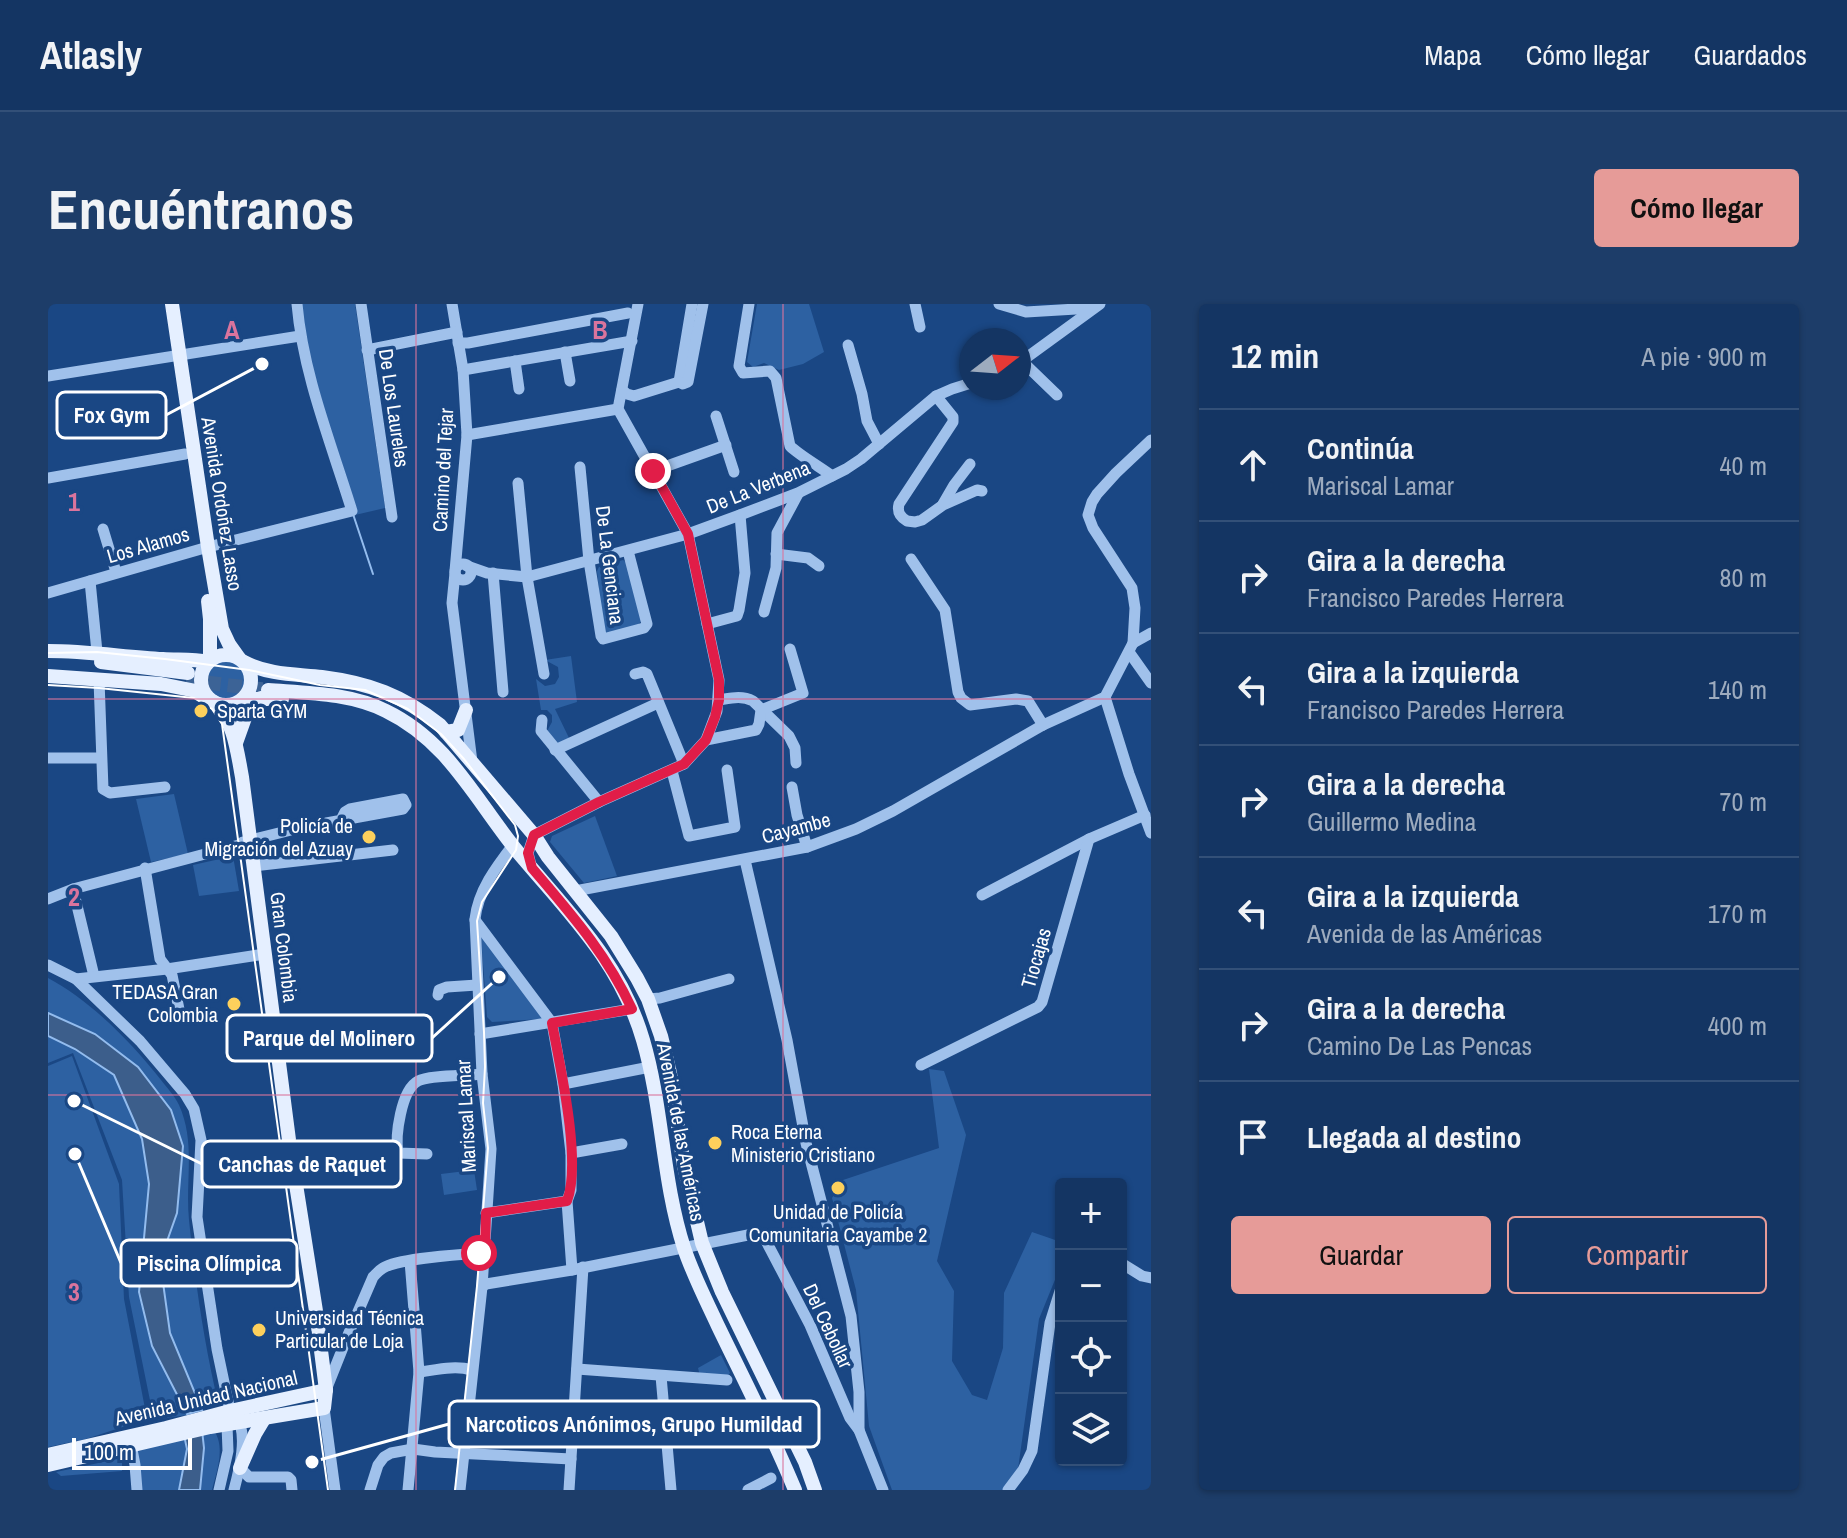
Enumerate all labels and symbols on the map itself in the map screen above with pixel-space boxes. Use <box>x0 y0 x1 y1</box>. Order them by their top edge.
text: A <box>224 312 240 347</box>
text: B <box>592 312 608 347</box>
north arrow <box>959 328 1031 400</box>
street label: De Los Laureles <box>373 347 416 469</box>
callout: Fox Gym <box>57 392 166 438</box>
text: Fox Gym <box>74 400 150 430</box>
street label: Camino del Tejar <box>426 407 459 532</box>
street label: Avenida Ordoñez Lasso <box>195 414 250 593</box>
route end <box>635 453 671 489</box>
street label: De La Verbena <box>702 454 814 520</box>
text: 1 <box>68 484 80 519</box>
street label: De La Genciana <box>590 504 631 626</box>
street label: Los Alamos <box>103 520 192 569</box>
place label: Sparta GYM <box>217 697 307 724</box>
marker: Sparta GYM <box>192 702 210 720</box>
street label: Cayambe <box>758 805 833 850</box>
place label: Policía de Migración del Azuay <box>204 812 354 862</box>
marker: Policía de Migración del Azuay <box>360 828 378 846</box>
text: 2 <box>68 879 80 914</box>
street label: Gran Colombia <box>264 890 305 1004</box>
street label: Tiocajas <box>1014 925 1057 991</box>
place label: TEDASA Gran Colombia <box>112 978 218 1028</box>
marker: TEDASA Gran Colombia <box>225 995 243 1013</box>
callout: Parque del Molinero <box>227 1015 432 1061</box>
text: Parque del Molinero <box>243 1023 415 1053</box>
street label: Avenida de las Américas <box>651 1039 712 1223</box>
street label: Mariscal Lamar <box>449 1058 482 1173</box>
place label: Roca Eterna Ministerio Cristiano <box>731 1118 875 1168</box>
marker: Roca Eterna Ministerio Cristiano <box>706 1134 724 1152</box>
callout: Canchas de Raquet <box>202 1141 401 1187</box>
text: Canchas de Raquet <box>218 1149 386 1179</box>
marker: Unidad de Policía Comunitaria Cayambe 2 <box>829 1179 847 1197</box>
place label: Unidad de Policía Comunitaria Cayambe 2 <box>749 1198 927 1248</box>
route start <box>461 1235 497 1271</box>
callout: Piscina Olímpica <box>121 1240 297 1286</box>
text: Piscina Olímpica <box>137 1248 281 1278</box>
text: 3 <box>68 1274 80 1309</box>
street label: Del Cebollar <box>797 1279 860 1373</box>
place label: Universidad Técnica Particular de Loja <box>275 1304 424 1354</box>
marker: Universidad Técnica Particular de Loja <box>250 1321 268 1339</box>
street label: Avenida Unidad Nacional <box>111 1363 300 1432</box>
callout: Narcoticos Anónimos, Grupo Humildad <box>449 1401 819 1447</box>
text: Narcoticos Anónimos, Grupo Humildad <box>465 1409 803 1439</box>
scale bar <box>72 1434 192 1470</box>

